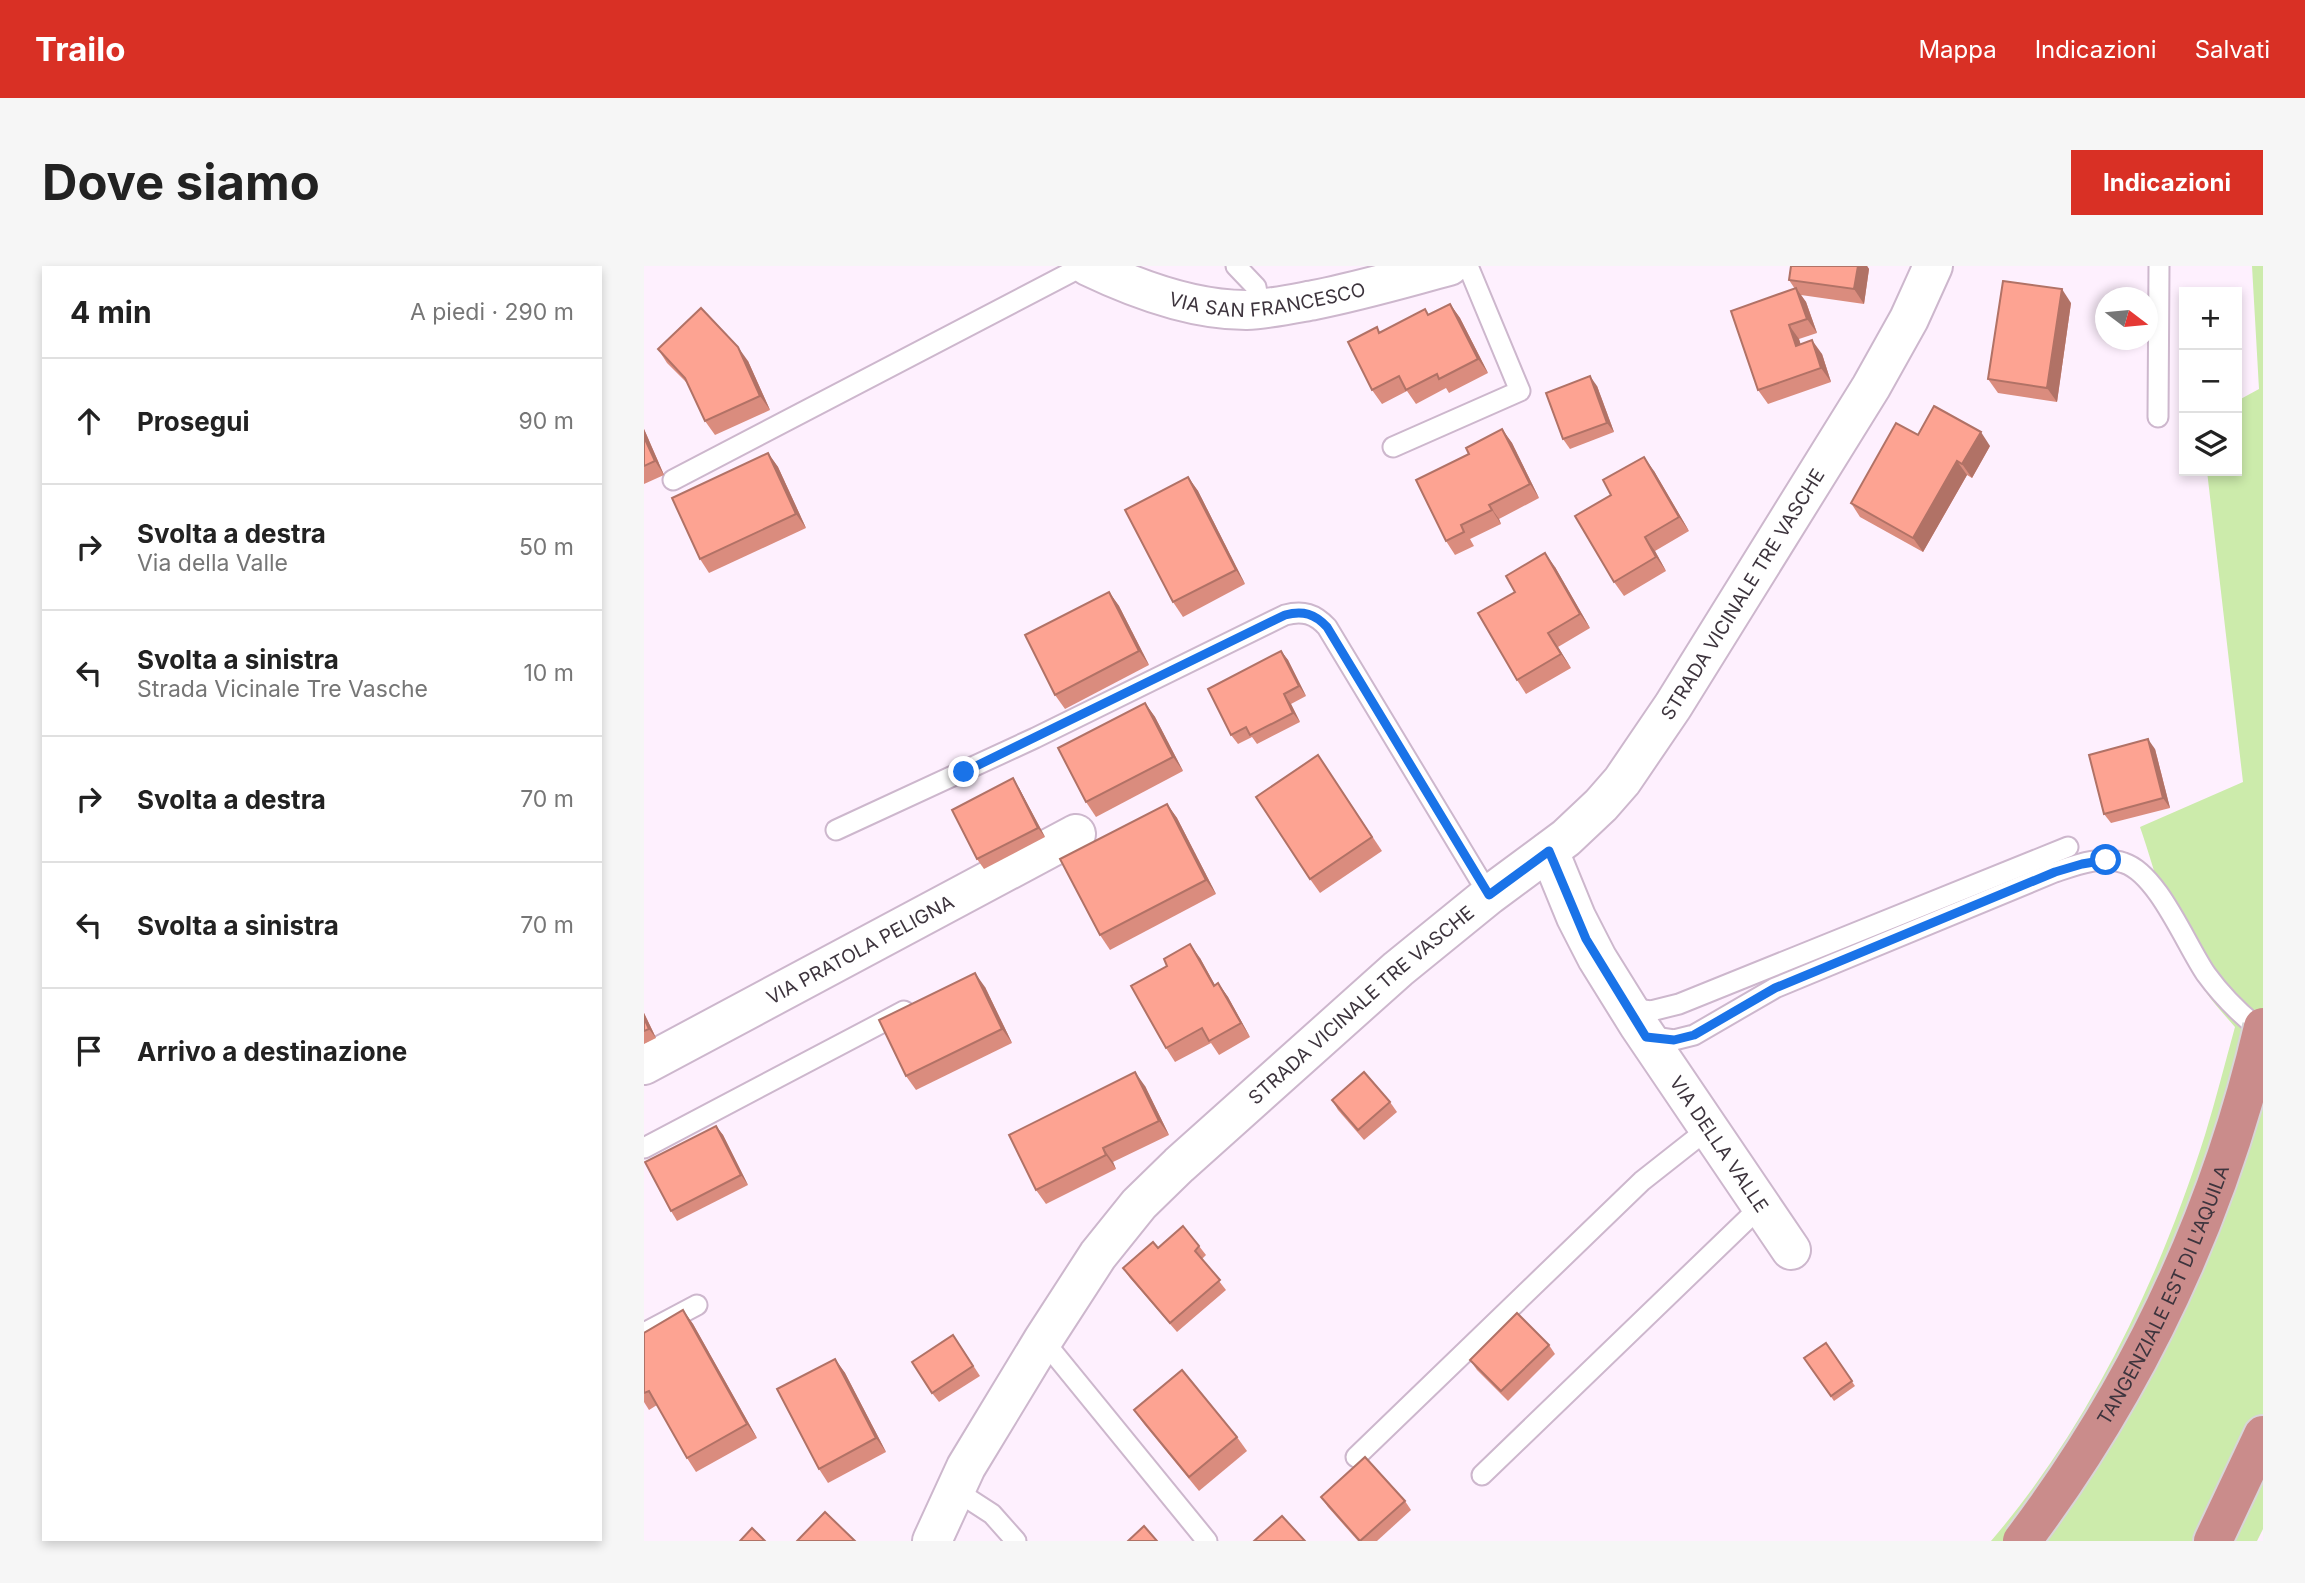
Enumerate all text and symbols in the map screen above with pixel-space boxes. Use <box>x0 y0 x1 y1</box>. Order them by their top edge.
text: Trailo <box>35 29 125 69</box>
text: Mappa <box>1918 35 1997 64</box>
text: Indicazioni <box>2035 35 2157 64</box>
text: Salvati <box>2195 35 2270 64</box>
button: Indicazioni <box>2071 150 2263 215</box>
text: Dove siamo <box>42 153 320 212</box>
street label: VIA SAN FRANCESCO <box>1167 277 1368 322</box>
north arrow <box>2095 287 2158 350</box>
map controls <box>2179 287 2242 476</box>
button: + <box>2179 287 2242 350</box>
text: 4 min <box>70 294 152 330</box>
text: A piedi · 290 m <box>410 298 574 326</box>
button: − <box>2179 350 2242 413</box>
icon: ahead <box>70 402 108 440</box>
text: Prosegui <box>137 406 249 437</box>
text: 90 m <box>519 407 574 435</box>
button: layers <box>2179 413 2242 476</box>
street label: STRADA VICINALE TRE VASCHE <box>1656 464 1829 724</box>
text: Svolta a destra <box>137 518 326 549</box>
icon: right <box>70 528 108 566</box>
text: 50 m <box>519 533 574 561</box>
text: Via della Valle <box>137 549 288 577</box>
text: Svolta a sinistra <box>137 644 339 675</box>
icon: left <box>70 654 108 692</box>
text: 10 m <box>524 659 574 687</box>
text: Strada Vicinale Tre Vasche <box>137 675 428 703</box>
route end <box>948 756 979 787</box>
icon: right <box>70 780 108 818</box>
text: Svolta a destra <box>137 784 326 815</box>
text: 70 m <box>520 785 574 813</box>
route start <box>2090 844 2121 875</box>
street label: VIA PRATOLA PELIGNA <box>762 890 958 1009</box>
street label: STRADA VICINALE TRE VASCHE <box>1243 901 1478 1109</box>
icon: left <box>70 906 108 944</box>
text: Svolta a sinistra <box>137 910 339 941</box>
text: 70 m <box>520 911 574 939</box>
icon: arrive <box>70 1032 108 1070</box>
text: Arrivo a destinazione <box>137 1036 407 1067</box>
street label: VIA DELLA VALLE <box>1665 1071 1774 1217</box>
street label: TANGENZIALE EST DI L'AQUILA <box>2092 1162 2234 1429</box>

